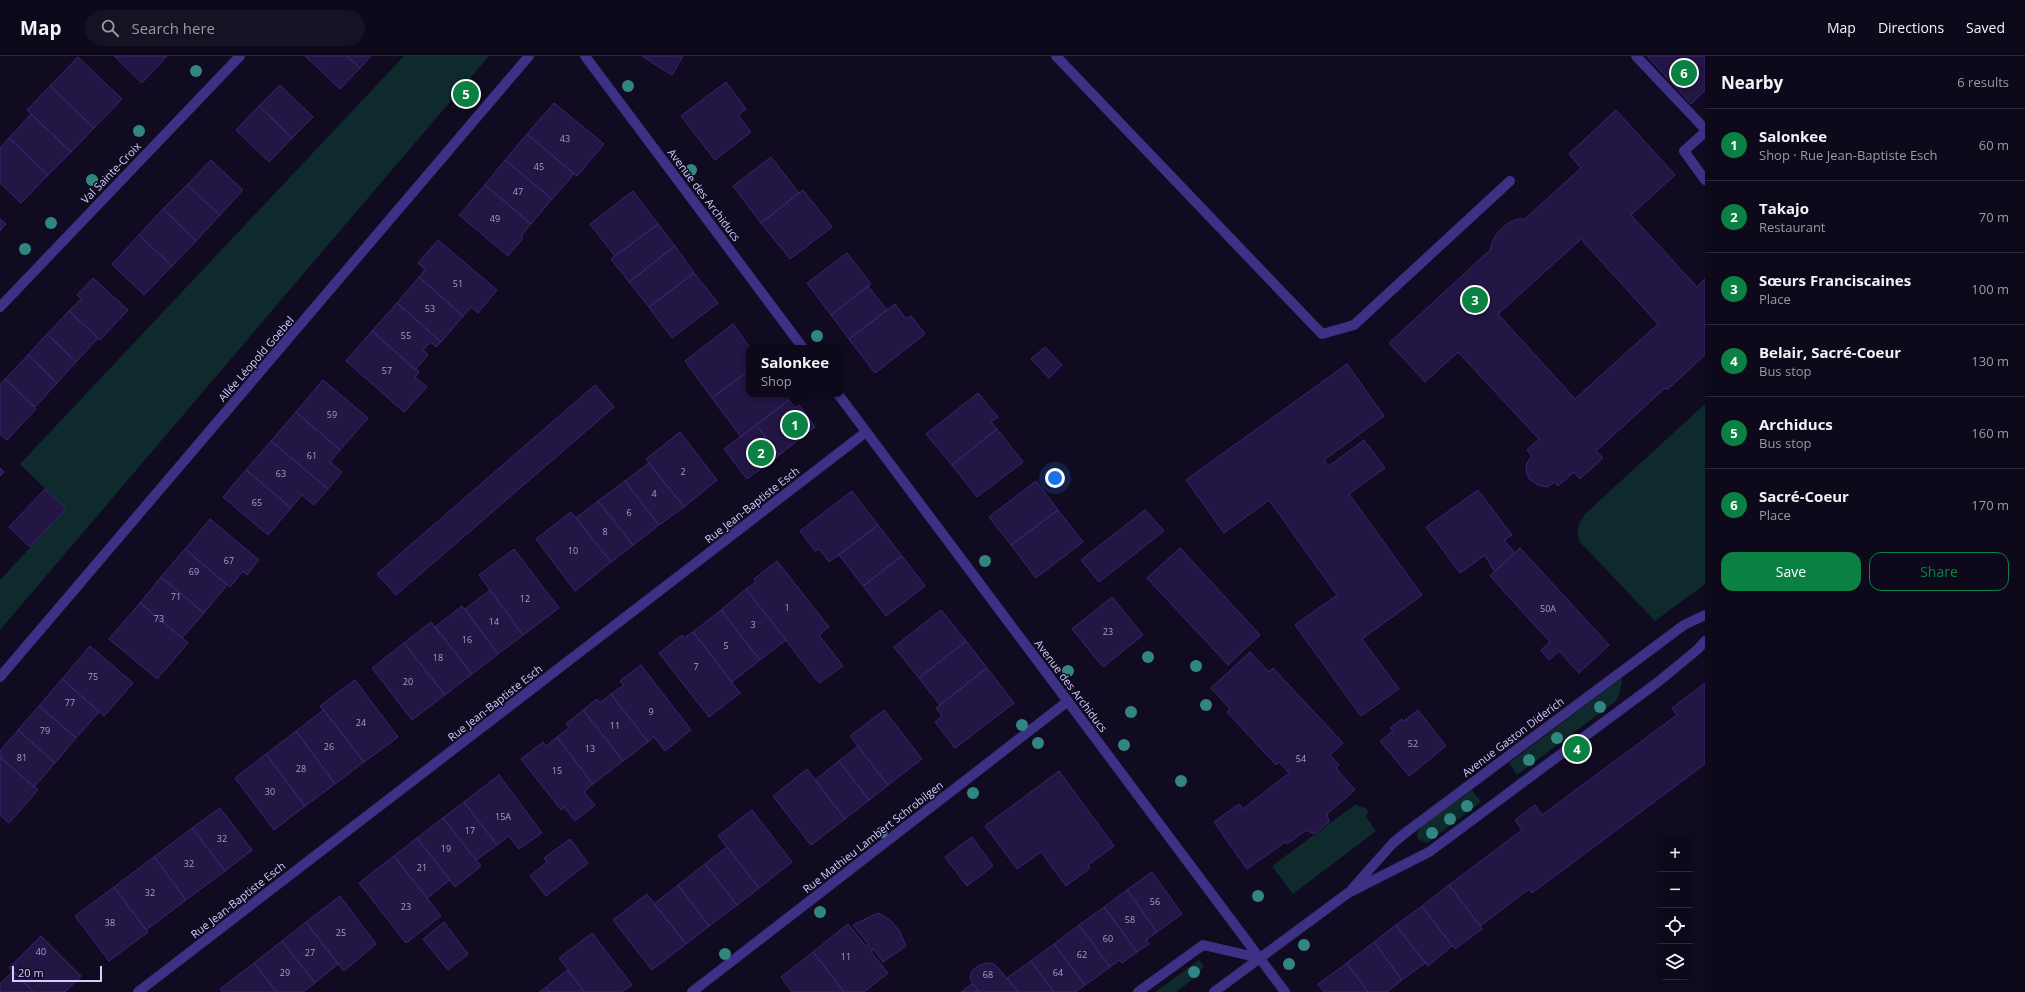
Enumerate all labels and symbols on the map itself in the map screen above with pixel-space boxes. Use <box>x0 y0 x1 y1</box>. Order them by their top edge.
pin: 6 <box>1671 58 1697 88</box>
pin: 5 <box>453 79 479 109</box>
house number: 43 <box>560 132 570 145</box>
street label: Val Sainte-Croix <box>77 138 144 207</box>
street label: Avenue des Archiducs <box>665 145 744 244</box>
house number: 45 <box>534 160 544 173</box>
house number: 47 <box>513 185 523 198</box>
house number: 49 <box>490 212 500 225</box>
house number: 51 <box>453 277 463 290</box>
pin: 3 <box>1462 285 1488 315</box>
house number: 53 <box>425 302 435 315</box>
street label: Allée Léopold Goebel <box>214 313 297 405</box>
house number: 55 <box>401 329 411 342</box>
house number: 57 <box>382 364 392 377</box>
house number: 59 <box>327 408 337 421</box>
pin: 1 <box>782 410 808 440</box>
pin: 2 <box>748 438 774 468</box>
house number: 61 <box>307 449 317 462</box>
street label: Rue Jean-Baptiste Esch <box>701 463 802 546</box>
house number: 2 <box>680 465 686 478</box>
house number: 63 <box>276 467 286 480</box>
your location <box>1045 468 1065 488</box>
house number: 4 <box>651 487 657 500</box>
house number: 65 <box>252 496 262 509</box>
house number: 6 <box>626 506 632 519</box>
house number: 8 <box>602 525 608 538</box>
house number: 10 <box>568 544 578 557</box>
house number: 67 <box>224 554 234 567</box>
house number: 69 <box>189 565 199 578</box>
house number: 71 <box>171 590 181 603</box>
house number: 12 <box>520 592 530 605</box>
house number: 1 <box>784 601 790 614</box>
house number: 50A <box>1540 602 1556 615</box>
house number: 73 <box>154 612 164 625</box>
house number: 14 <box>489 615 499 628</box>
house number: 3 <box>750 618 756 631</box>
house number: 23 <box>1103 625 1113 638</box>
house number: 16 <box>462 633 472 646</box>
street label: Avenue des Archiducs <box>1032 636 1111 735</box>
house number: 5 <box>723 639 729 652</box>
house number: 18 <box>433 651 443 664</box>
house number: 7 <box>693 660 699 673</box>
street label: Rue Jean-Baptiste Esch <box>444 661 545 744</box>
house number: 75 <box>88 670 98 683</box>
house number: 20 <box>403 675 413 688</box>
street label: Avenue Gaston Diderich <box>1459 693 1567 780</box>
house number: 77 <box>65 696 75 709</box>
house number: 9 <box>648 705 654 718</box>
house number: 24 <box>356 716 366 729</box>
house number: 11 <box>610 719 620 732</box>
house number: 79 <box>40 724 50 737</box>
pin: 4 <box>1564 734 1590 764</box>
house number: 52 <box>1408 737 1418 750</box>
house number: 26 <box>324 740 334 753</box>
house number: 13 <box>585 742 595 755</box>
house number: 81 <box>17 751 27 764</box>
house number: 54 <box>1296 752 1306 765</box>
house number: 28 <box>296 762 306 775</box>
house number: 15 <box>552 764 562 777</box>
street label: Rue Mathieu Lambert Schrobilgen <box>799 777 946 896</box>
house number: 30 <box>265 785 275 798</box>
house number: 15A <box>495 810 511 823</box>
house number: 17 <box>465 824 475 837</box>
house number: 32 <box>217 832 227 845</box>
house number: 19 <box>441 842 451 855</box>
house number: 32 <box>184 857 194 870</box>
street label: Rue Jean-Baptiste Esch <box>187 858 288 941</box>
house number: 21 <box>417 861 427 874</box>
house number: 32 <box>145 886 155 899</box>
house number: 56 <box>1150 895 1160 908</box>
house number: 23 <box>401 900 411 913</box>
house number: 58 <box>1125 913 1135 926</box>
house number: 38 <box>105 916 115 929</box>
house number: 25 <box>336 926 346 939</box>
house number: 60 <box>1103 932 1113 945</box>
house number: 40 <box>36 945 46 958</box>
house number: 27 <box>305 946 315 959</box>
house number: 62 <box>1077 948 1087 961</box>
house number: 11 <box>841 950 851 963</box>
scale bar <box>12 964 102 983</box>
house number: 29 <box>280 966 290 979</box>
house number: 64 <box>1053 966 1063 979</box>
house number: 68 <box>983 968 993 981</box>

